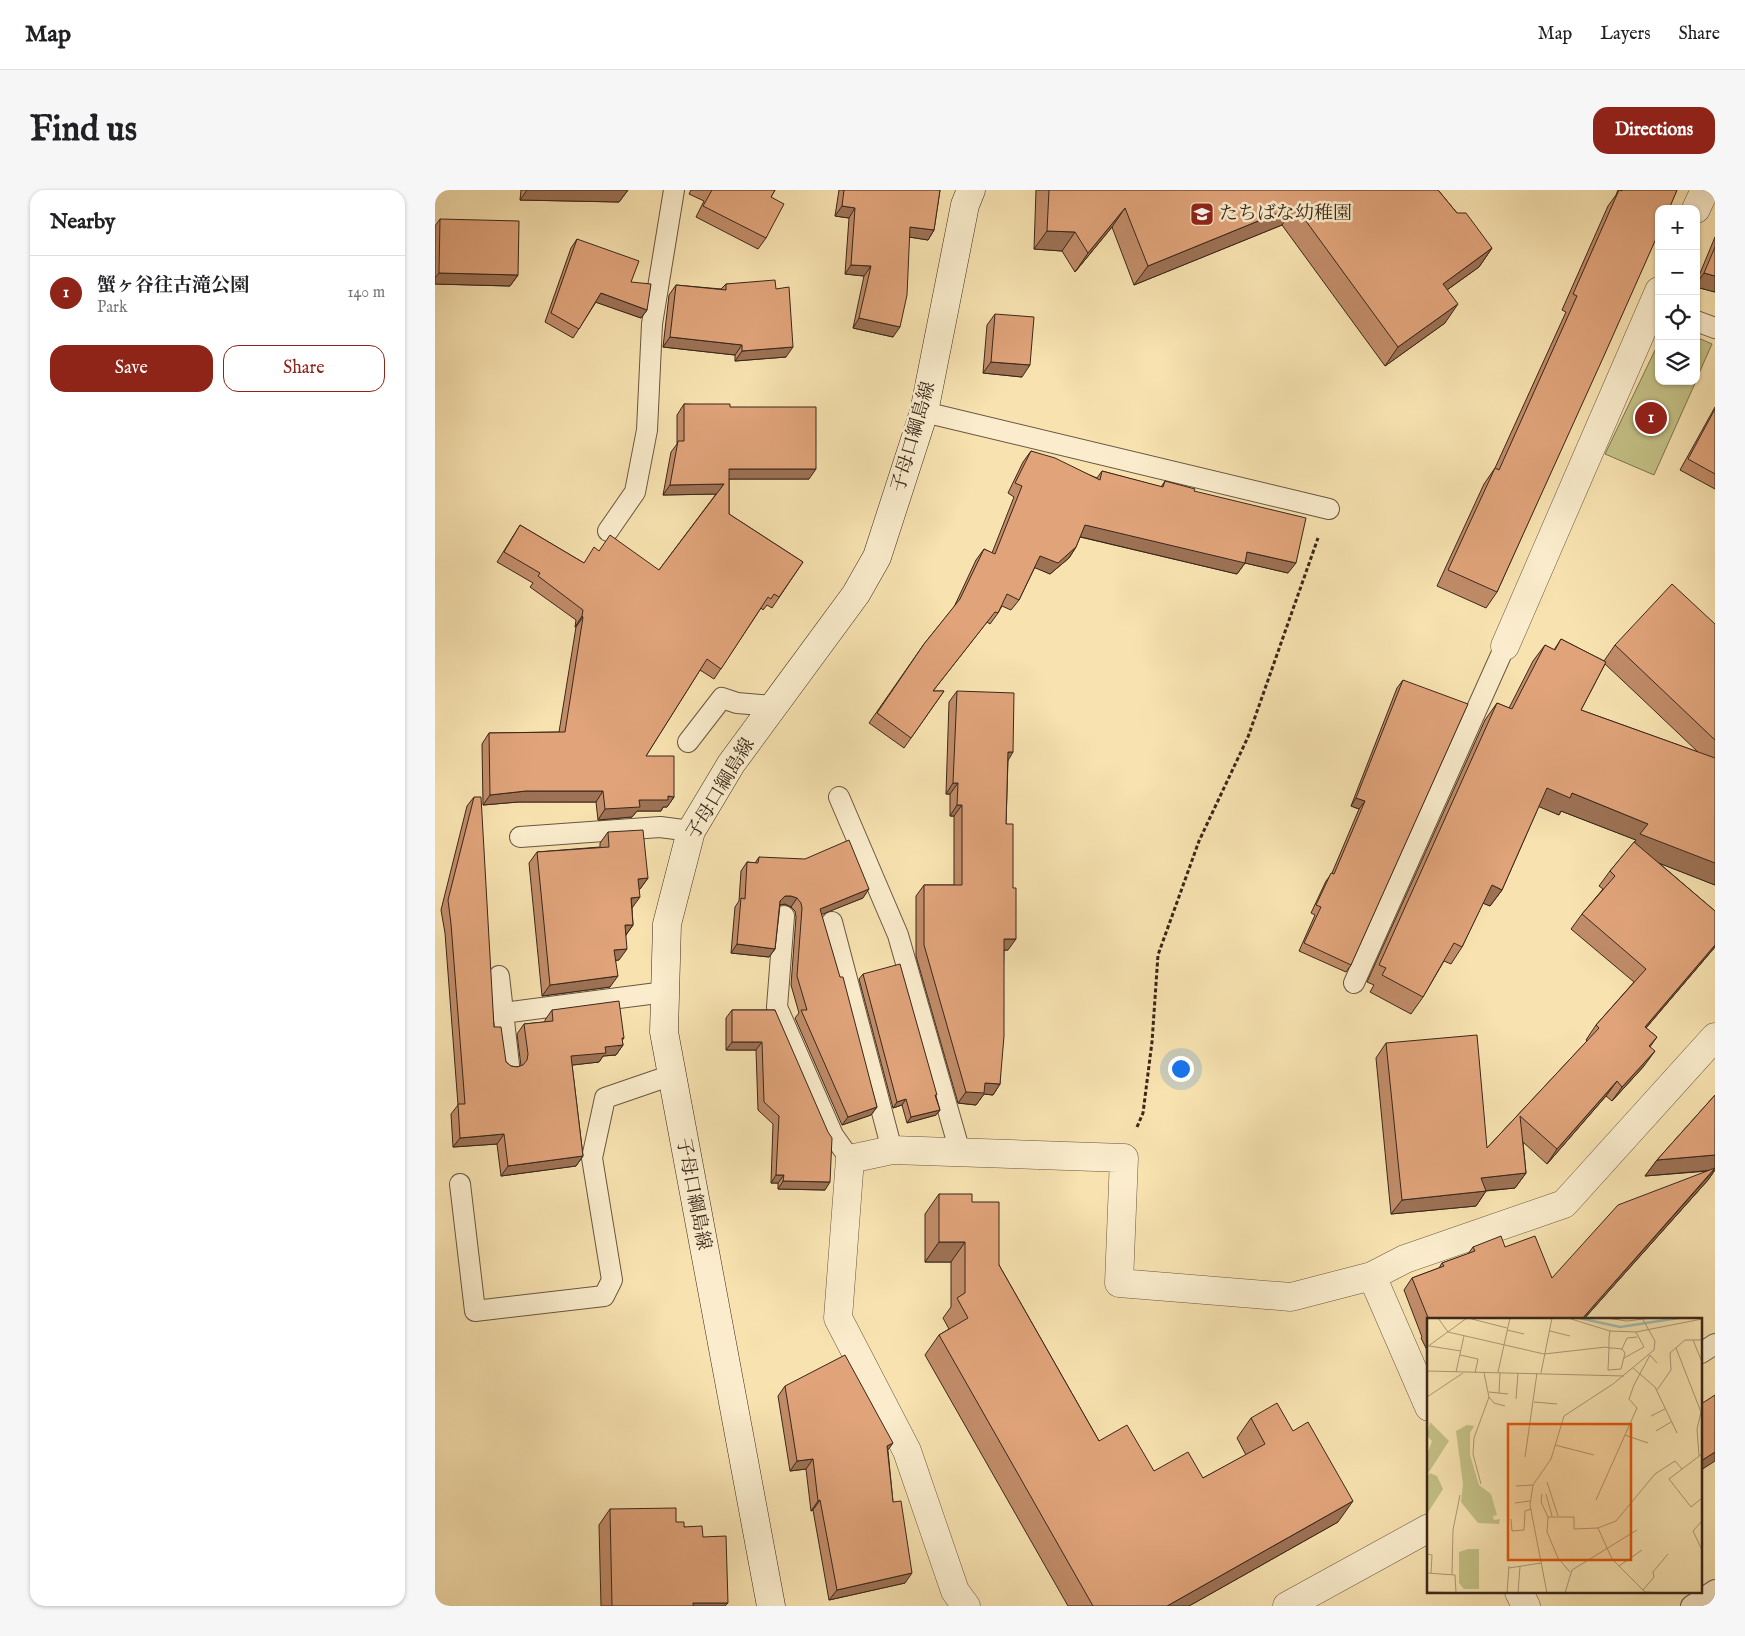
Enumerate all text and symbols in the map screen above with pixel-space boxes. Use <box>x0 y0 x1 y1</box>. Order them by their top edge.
text: Map <box>25 19 71 50</box>
text: Map <box>1538 23 1572 46</box>
text: Layers <box>1600 23 1651 46</box>
text: Share <box>1679 23 1720 46</box>
button: Directions <box>1593 107 1715 154</box>
text: Find us <box>30 108 137 153</box>
school or university icon: たちばな幼稚園 <box>1189 201 1215 227</box>
place label: たちばな幼稚園 <box>1219 202 1352 226</box>
map controls <box>1655 205 1700 385</box>
button: + <box>1655 205 1700 250</box>
text: Nearby <box>50 209 115 236</box>
button: − <box>1655 250 1700 295</box>
text: 蟹ヶ谷往古滝公園 <box>97 274 249 298</box>
text: 1 <box>63 283 69 303</box>
text: 140 m <box>347 283 385 303</box>
button: locate <box>1655 295 1700 340</box>
text: Park <box>97 298 127 318</box>
button: layers <box>1655 340 1700 385</box>
button: Save <box>50 345 213 392</box>
button: Share <box>223 345 385 392</box>
street label: 子母口綱島線 <box>887 379 941 495</box>
pin: 1 <box>1635 399 1667 437</box>
street label: 子母口綱島線 <box>681 734 761 844</box>
your location <box>1168 1056 1194 1082</box>
street label: 子母口綱島線 <box>670 1136 716 1252</box>
inset map <box>1427 1318 1703 1594</box>

